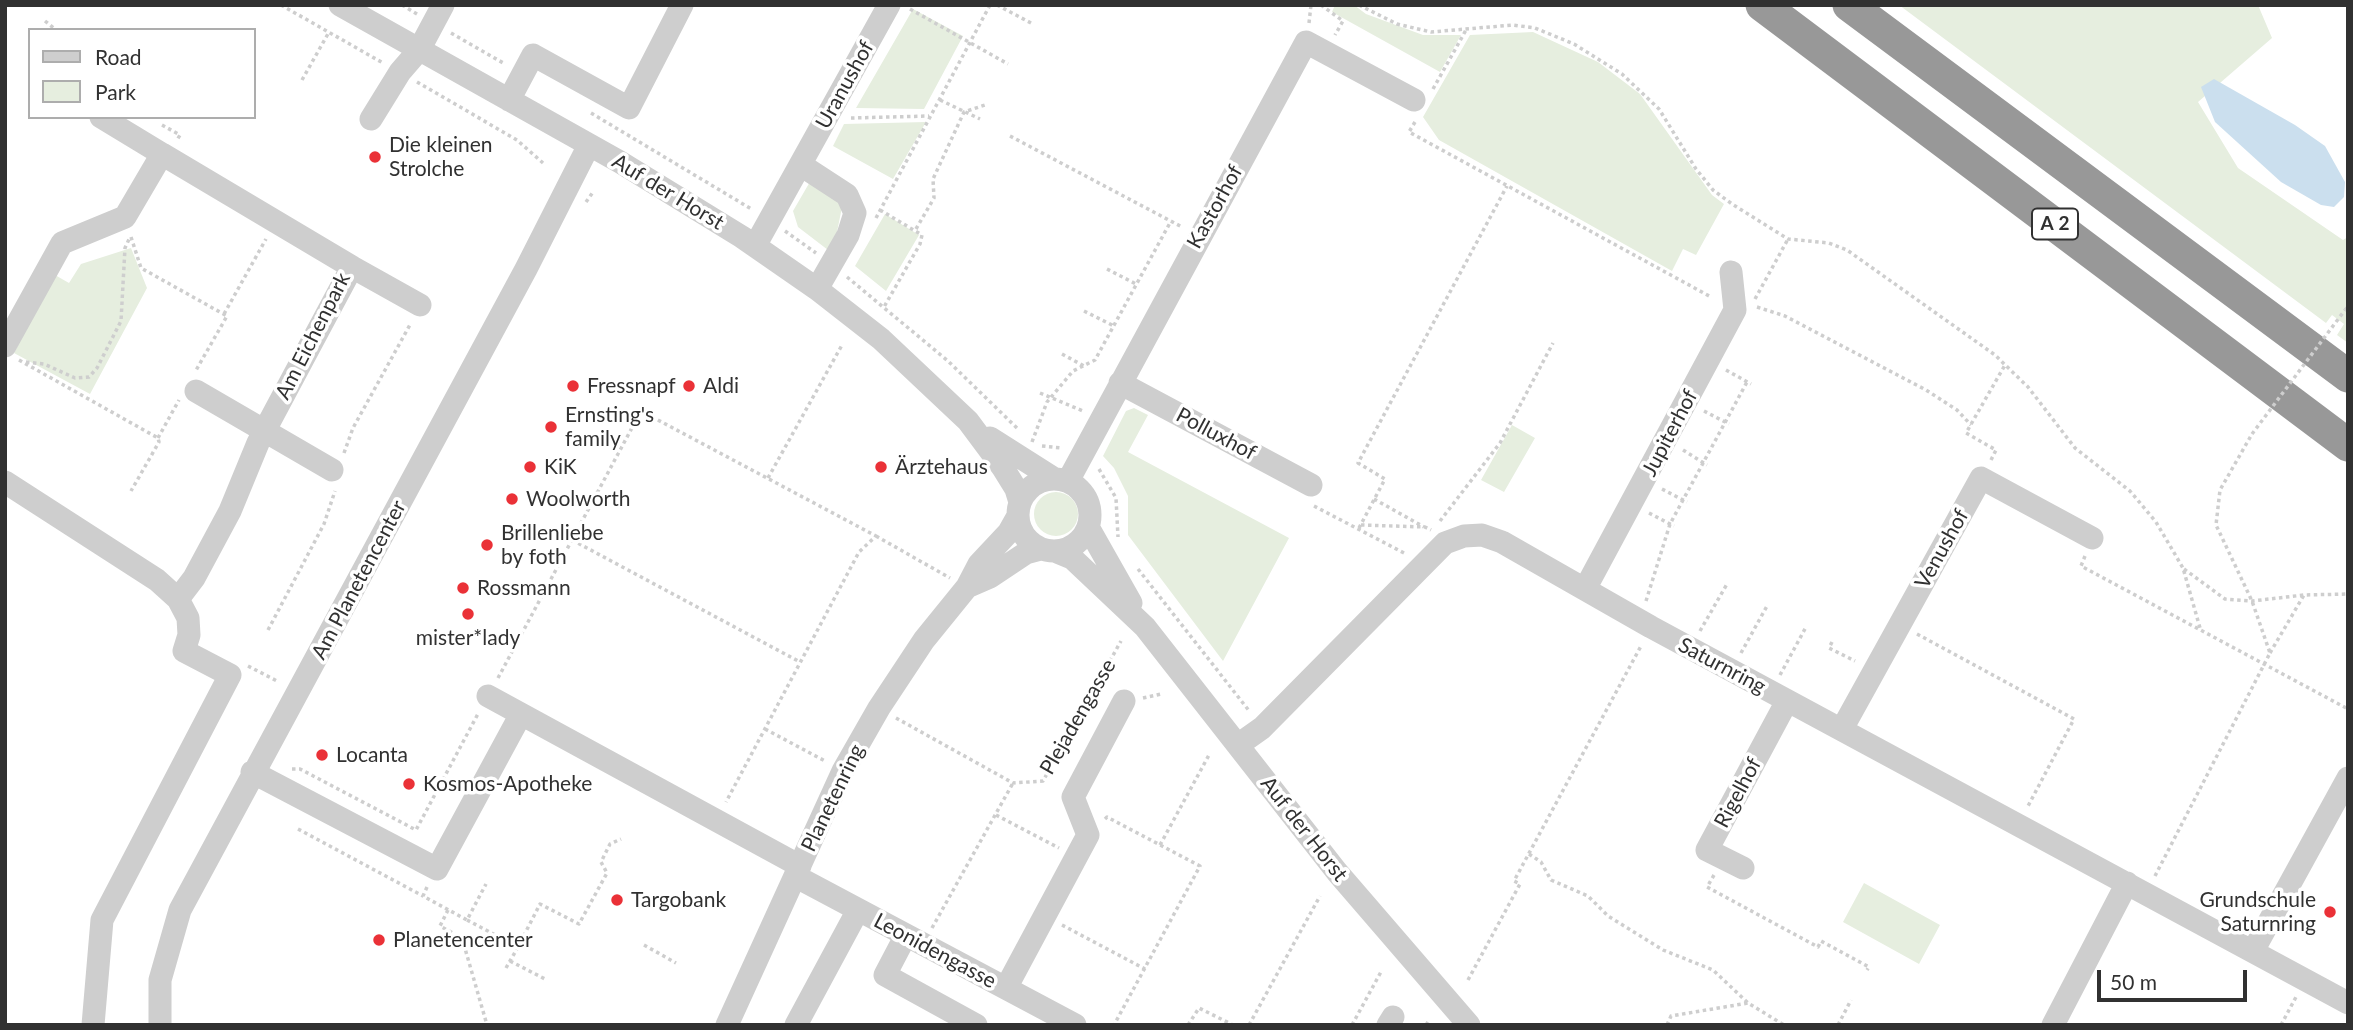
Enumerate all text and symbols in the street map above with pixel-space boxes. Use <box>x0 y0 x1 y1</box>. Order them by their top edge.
legend <box>28 28 256 119</box>
street label: Uranushof <box>811 37 879 133</box>
text: Road <box>95 44 142 69</box>
text: Park <box>95 79 136 104</box>
place label: Die kleinen Strolche <box>389 132 493 182</box>
marker: Die kleinen Strolche <box>367 149 383 165</box>
street label: Auf der Horst <box>607 149 729 235</box>
street label: Kastorhof <box>1182 161 1248 253</box>
road number: A 2 <box>2032 208 2078 240</box>
street label: Am Eichenpark <box>270 268 356 404</box>
place label: Fressnapf <box>587 373 676 399</box>
place label: Aldi <box>703 373 739 399</box>
marker: Fressnapf <box>565 378 581 394</box>
marker: Aldi <box>681 378 697 394</box>
street label: Jupiterhof <box>1637 386 1703 480</box>
place label: Ernsting's family <box>565 402 654 452</box>
street label: Polluxhof <box>1172 403 1260 465</box>
marker: Ernsting's family <box>543 419 559 435</box>
place label: KiK <box>544 454 577 480</box>
place label: Ärztehaus <box>895 454 988 480</box>
marker: KiK <box>522 459 538 475</box>
marker: Ärztehaus <box>873 459 889 475</box>
place label: Woolworth <box>526 486 630 512</box>
marker: Woolworth <box>504 491 520 507</box>
street label: Am Planetencenter <box>306 496 412 664</box>
street label: Venushof <box>1910 505 1974 593</box>
place label: Brillenliebe by foth <box>501 520 604 570</box>
marker: Brillenliebe by foth <box>479 537 495 553</box>
place label: Rossmann <box>477 575 571 601</box>
marker: Rossmann <box>455 580 471 596</box>
marker: mister*lady <box>460 606 476 622</box>
place label: mister*lady <box>416 625 520 651</box>
street label: Saturnring <box>1674 632 1770 700</box>
street label: Plejadengasse <box>1035 655 1121 779</box>
street label: Planetenring <box>796 740 870 856</box>
place label: Locanta <box>336 742 408 768</box>
marker: Locanta <box>314 747 330 763</box>
street label: Rigelhof <box>1709 754 1767 832</box>
place label: Kosmos-Apotheke <box>423 771 592 797</box>
street label: Auf der Horst <box>1255 772 1353 886</box>
marker: Kosmos-Apotheke <box>401 776 417 792</box>
place label: Targobank <box>631 887 726 913</box>
place label: Grundschule Saturnring <box>2199 887 2316 937</box>
marker: Targobank <box>609 892 625 908</box>
marker: Grundschule Saturnring <box>2322 904 2338 920</box>
street label: Leonidengasse <box>870 908 1000 994</box>
place label: Planetencenter <box>393 927 533 953</box>
marker: Planetencenter <box>371 932 387 948</box>
scale bar <box>2101 956 2252 1000</box>
text: 50 m <box>2110 969 2157 994</box>

